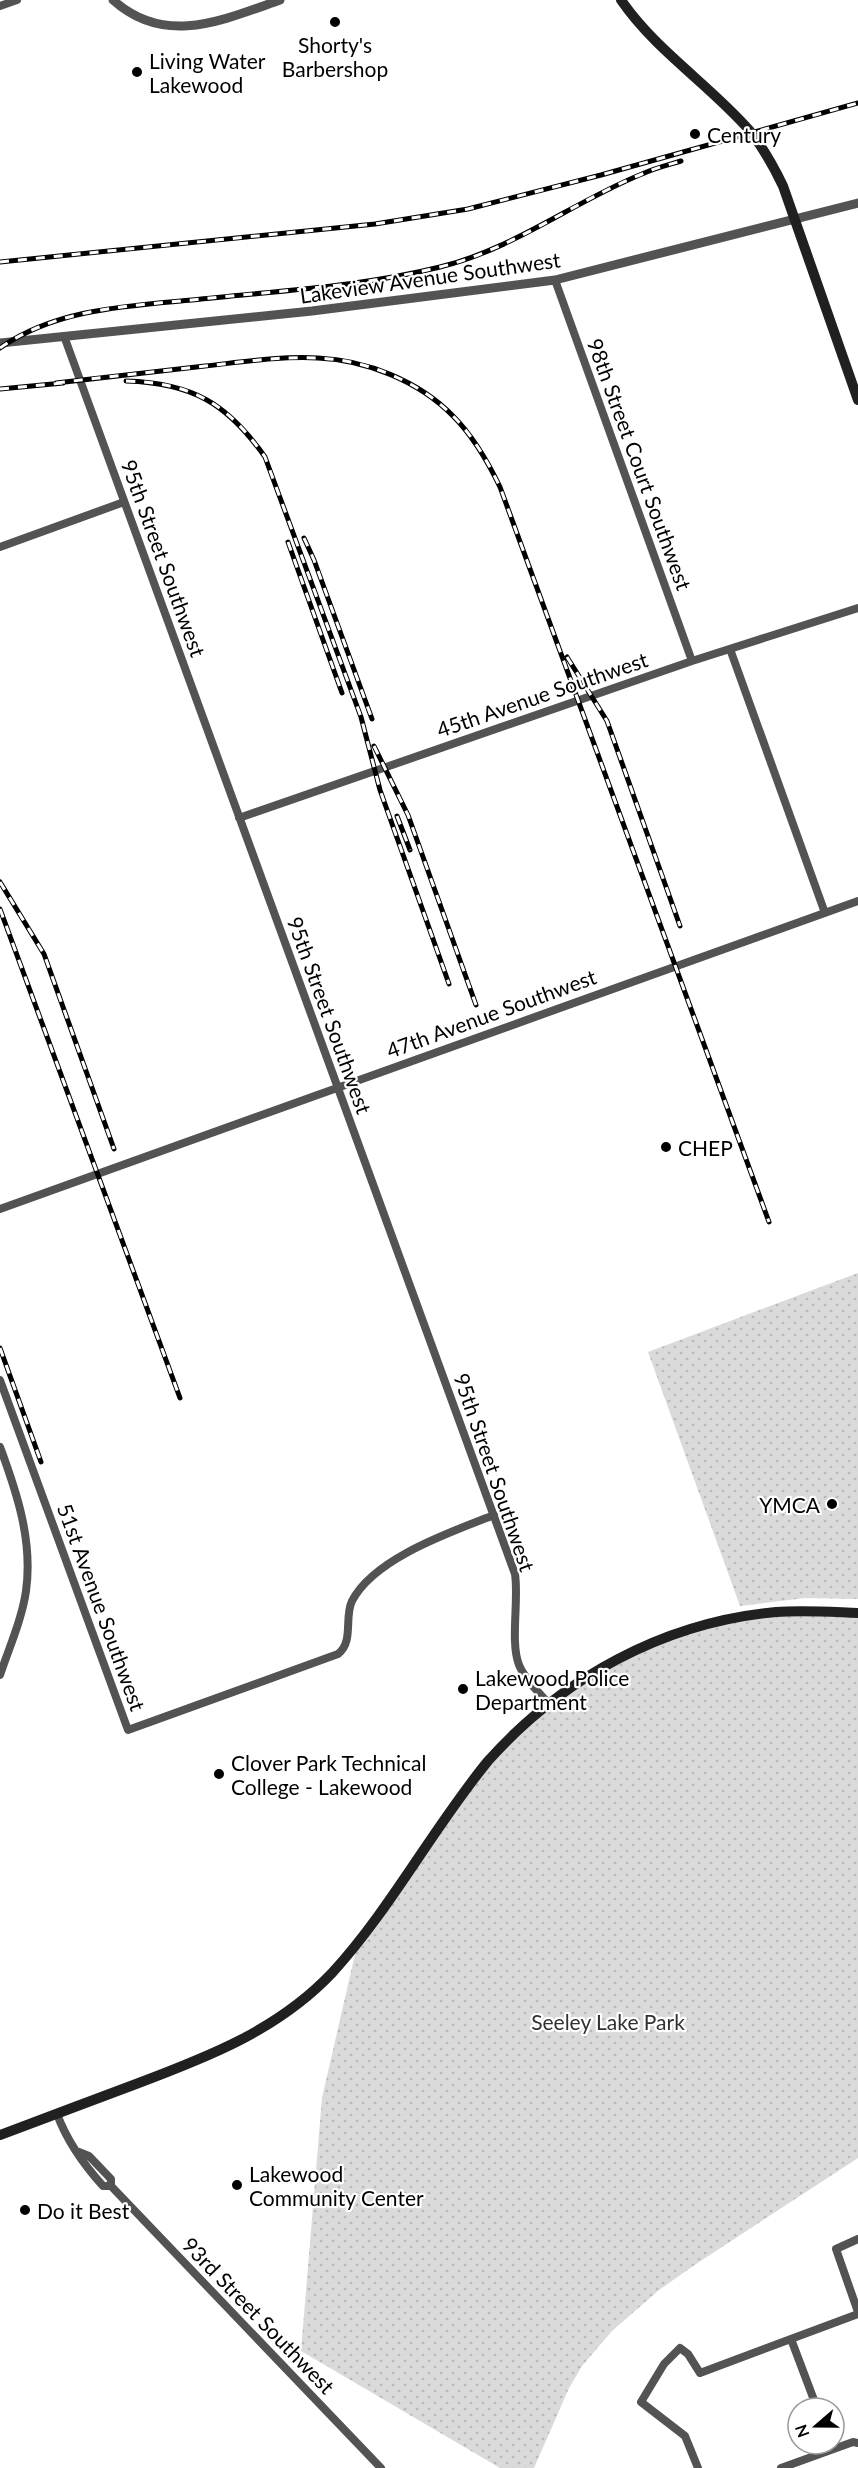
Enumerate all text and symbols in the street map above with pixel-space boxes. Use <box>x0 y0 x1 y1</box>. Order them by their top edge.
marker: Shorty's Barbershop <box>328 15 342 29</box>
place label: Shorty's Barbershop <box>282 32 388 81</box>
place label: Living Water Lakewood <box>149 48 266 97</box>
marker: Living Water Lakewood <box>130 65 144 79</box>
place label: Century <box>707 122 781 147</box>
marker: Century <box>688 127 702 141</box>
street label: Lakeview Avenue Southwest <box>298 246 562 308</box>
street label: 98th Street Court Southwest <box>583 335 697 594</box>
street label: 95th Street Southwest <box>117 456 211 660</box>
street label: 45th Avenue Southwest <box>433 646 651 742</box>
street label: 95th Street Southwest <box>283 913 377 1117</box>
street label: 47th Avenue Southwest <box>383 963 600 1063</box>
place label: CHEP <box>678 1135 733 1160</box>
marker: CHEP <box>659 1140 673 1154</box>
street label: 95th Street Southwest <box>449 1370 541 1575</box>
place label: YMCA <box>759 1492 821 1517</box>
marker: YMCA <box>825 1497 839 1511</box>
street label: 51st Avenue Southwest <box>53 1500 151 1714</box>
place label: Lakewood Police Department <box>475 1665 629 1714</box>
marker: Lakewood Police Department <box>456 1682 470 1696</box>
place label: Clover Park Technical College - Lakewood <box>231 1750 426 1799</box>
marker: Clover Park Technical College - Lakewood <box>212 1767 226 1781</box>
park label: Seeley Lake Park <box>531 2009 685 2034</box>
place label: Lakewood Community Center <box>249 2161 424 2210</box>
marker: Lakewood Community Center <box>230 2178 244 2192</box>
place label: Do it Best <box>37 2198 130 2223</box>
marker: Do it Best <box>18 2203 32 2217</box>
street label: 93rd Street Southwest <box>178 2232 340 2399</box>
north arrow <box>786 2396 846 2456</box>
text: N <box>790 2422 812 2440</box>

